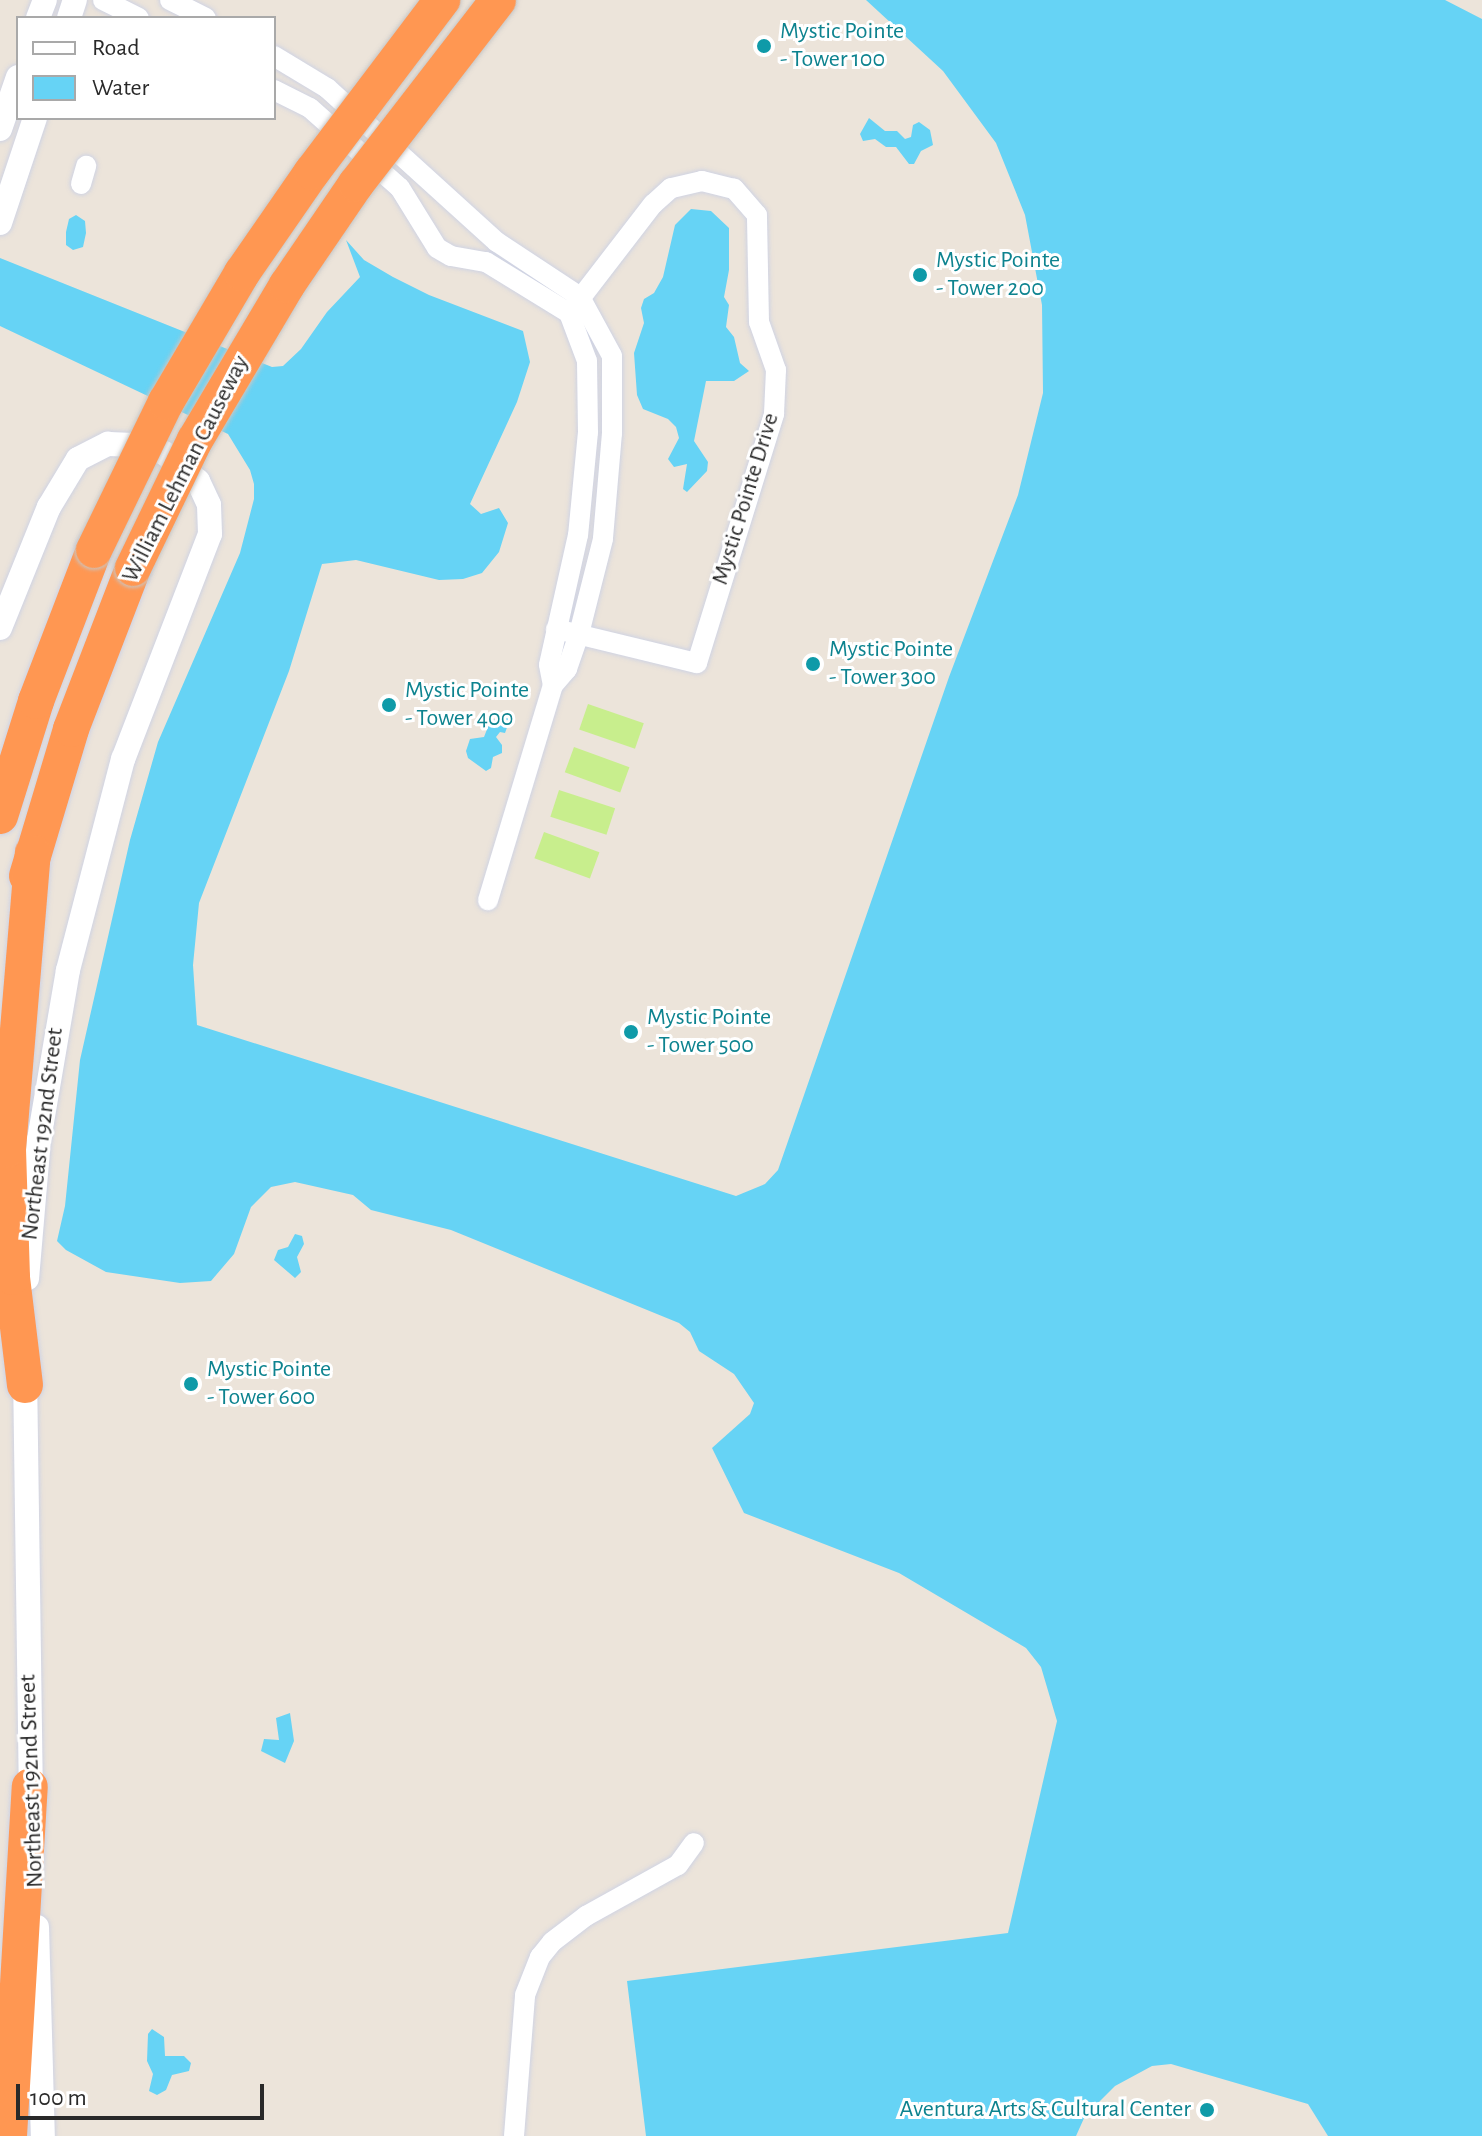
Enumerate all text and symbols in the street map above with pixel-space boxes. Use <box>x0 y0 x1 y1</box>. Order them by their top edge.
legend <box>16 16 276 120</box>
place label: Mystic Pointe - Tower 100 <box>780 18 904 74</box>
text: Road <box>92 36 140 60</box>
marker: Mystic Pointe - Tower 100 <box>755 37 773 55</box>
text: Water <box>92 76 149 100</box>
place label: Mystic Pointe - Tower 200 <box>936 247 1060 303</box>
marker: Mystic Pointe - Tower 200 <box>911 266 929 284</box>
street label: William Lehman Causeway <box>116 351 256 587</box>
street label: Mystic Pointe Drive <box>706 410 786 588</box>
place label: Mystic Pointe - Tower 300 <box>829 636 953 692</box>
marker: Mystic Pointe - Tower 300 <box>804 655 822 673</box>
place label: Mystic Pointe - Tower 400 <box>405 677 529 733</box>
marker: Mystic Pointe - Tower 400 <box>380 696 398 714</box>
place label: Mystic Pointe - Tower 500 <box>647 1004 771 1060</box>
marker: Mystic Pointe - Tower 500 <box>622 1023 640 1041</box>
street label: Northeast 192nd Street <box>16 1026 70 1242</box>
place label: Mystic Pointe - Tower 600 <box>207 1356 331 1412</box>
marker: Mystic Pointe - Tower 600 <box>182 1375 200 1393</box>
street label: Northeast 192nd Street <box>14 1674 50 1888</box>
scale bar <box>20 2068 268 2118</box>
text: 100 m <box>30 2086 87 2110</box>
place label: Aventura Arts & Cultural Center <box>900 2096 1191 2124</box>
marker: Aventura Arts & Cultural Center <box>1198 2101 1216 2119</box>

